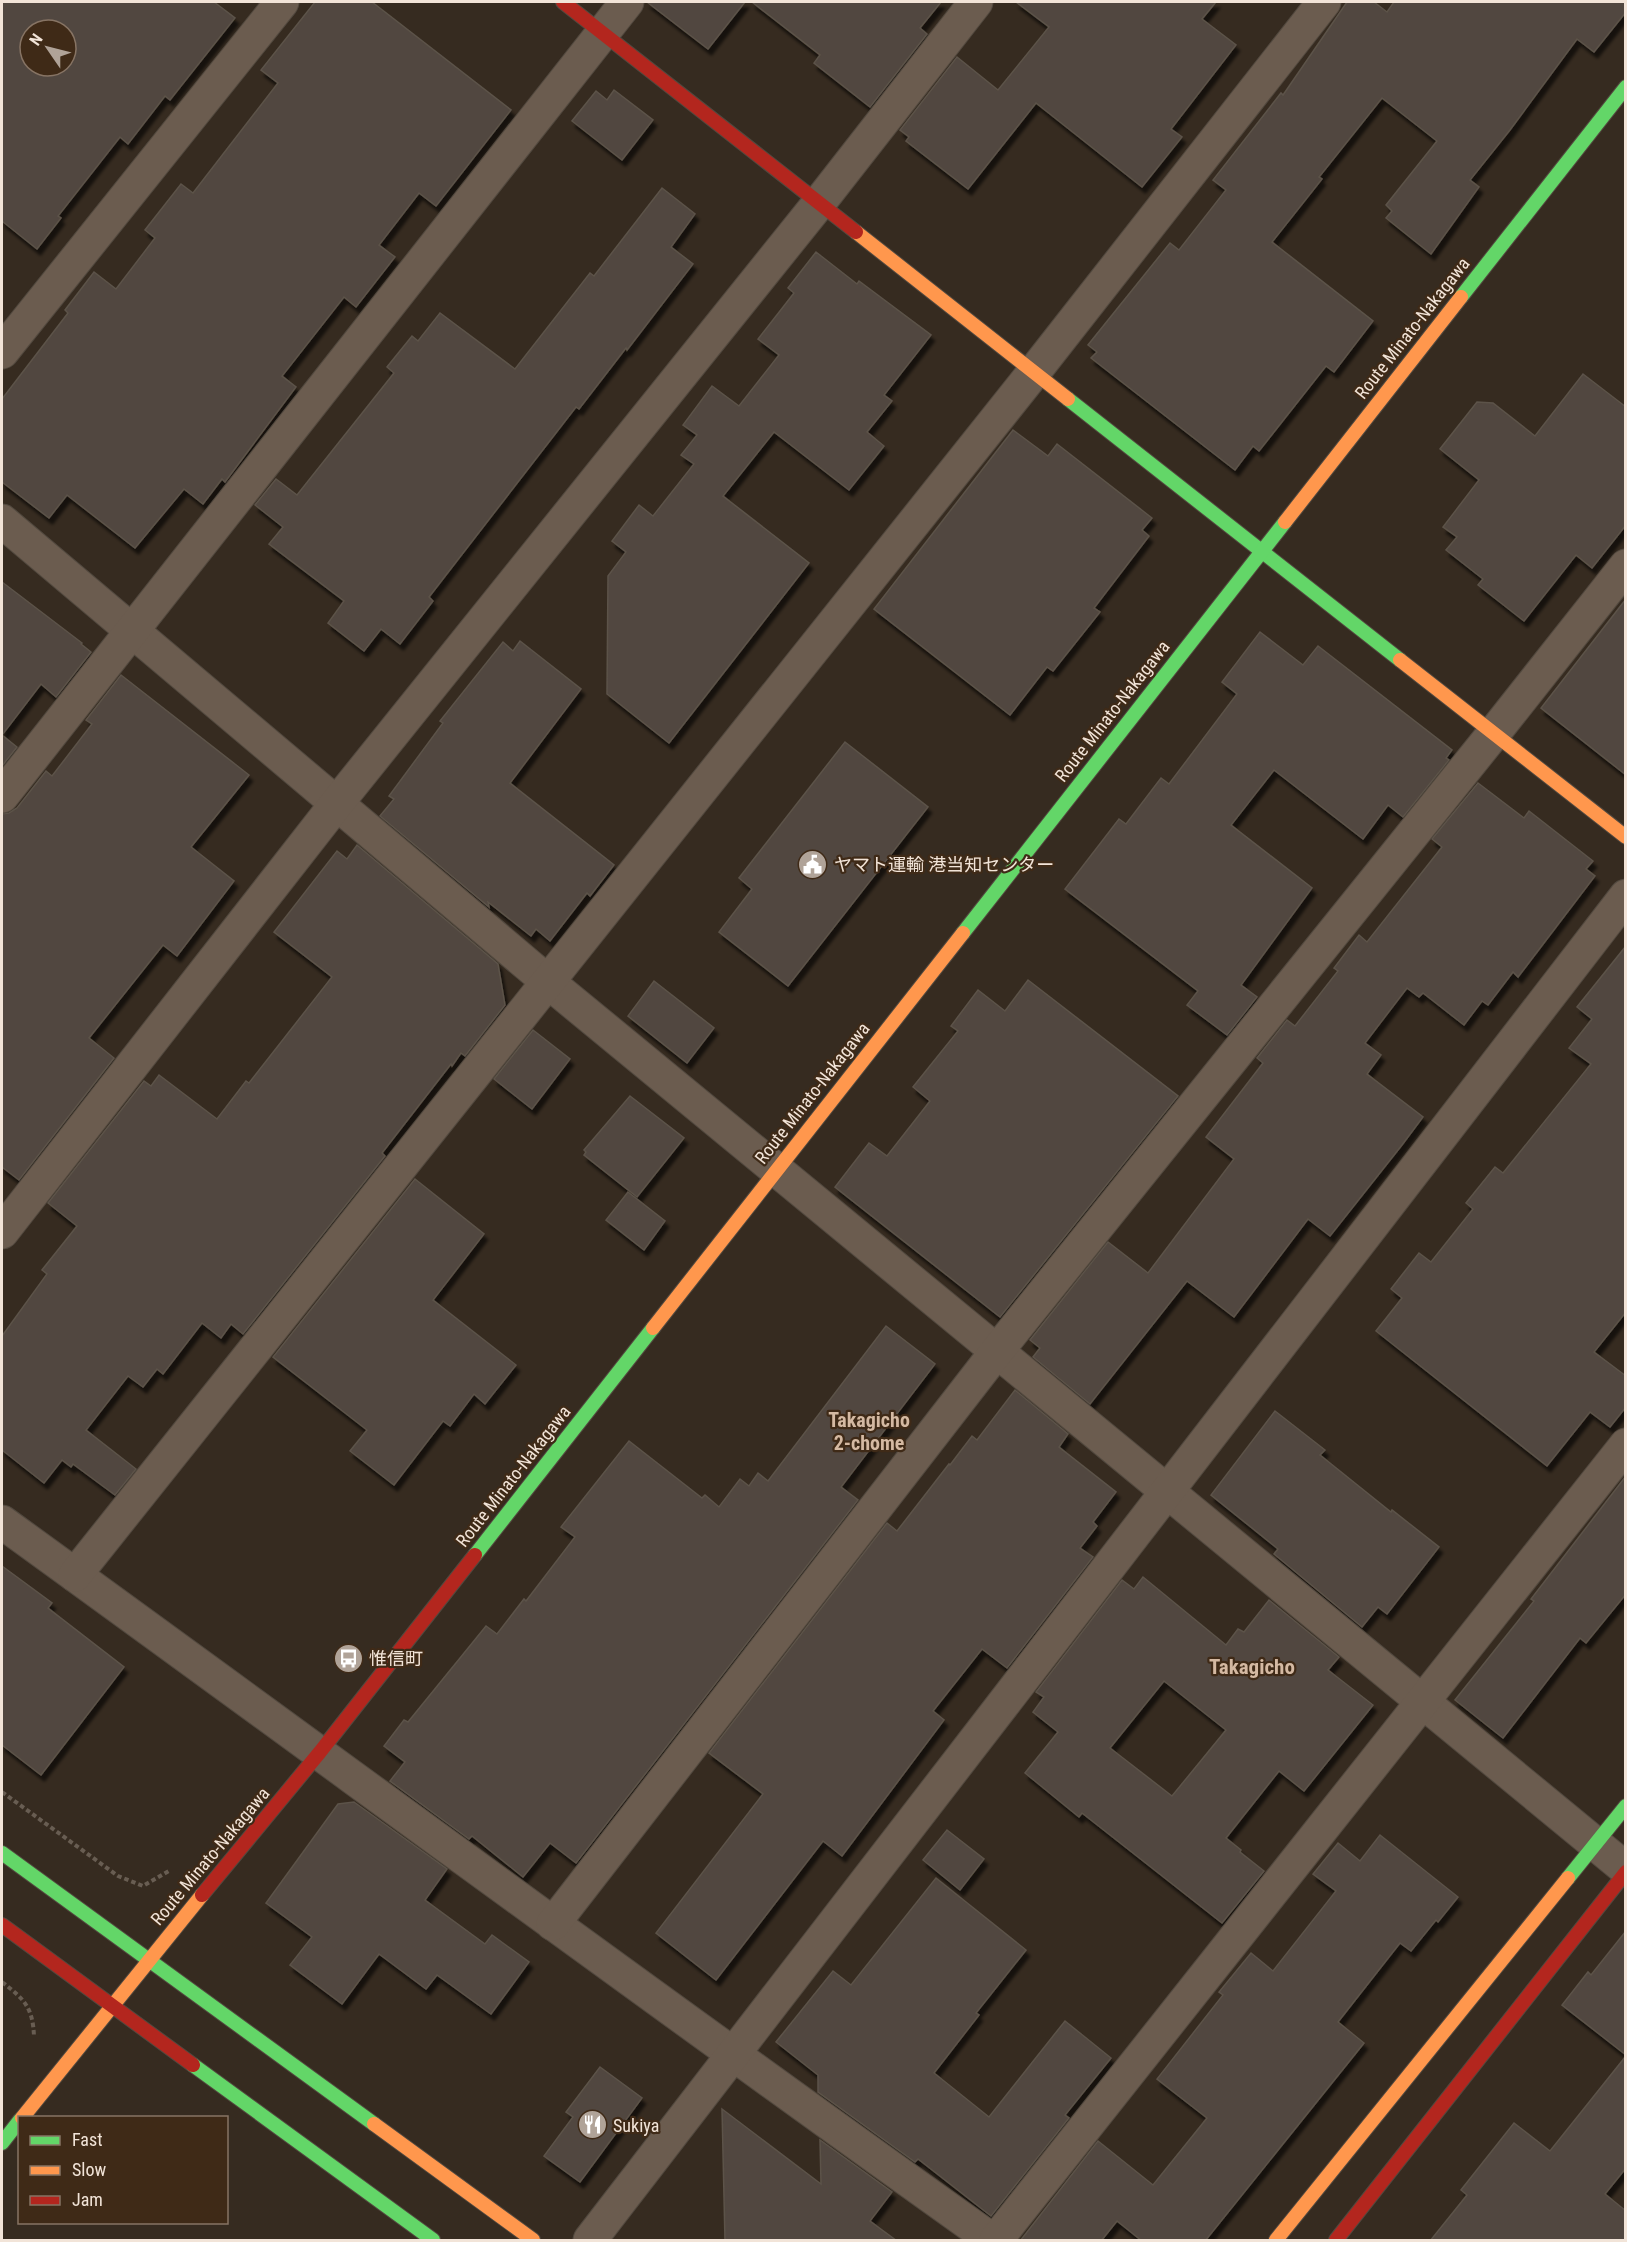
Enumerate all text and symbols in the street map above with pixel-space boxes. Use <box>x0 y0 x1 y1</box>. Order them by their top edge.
north arrow <box>18 18 78 78</box>
text: N <box>26 30 47 49</box>
street label: Route Minato-Nakagawa <box>1350 253 1474 403</box>
street label: Route Minato-Nakagawa <box>1050 636 1174 786</box>
public building icon: ヤマト運輸 港当知センター <box>797 848 829 880</box>
place label: ヤマト運輸 港当知センター <box>834 854 1054 875</box>
street label: Route Minato-Nakagawa <box>750 1018 874 1168</box>
street label: Route Minato-Nakagawa <box>451 1401 575 1551</box>
district label: Takagicho 2-chome <box>828 1408 910 1455</box>
bus stop icon: 惟信町 <box>332 1642 364 1674</box>
place label: 惟信町 <box>369 1648 423 1669</box>
district label: Takagicho <box>1209 1655 1295 1679</box>
street label: Route Minato-Nakagawa <box>146 1783 274 1929</box>
restaurant icon: Sukiya <box>576 2109 608 2141</box>
place label: Sukiya <box>613 2115 659 2136</box>
legend <box>18 2116 228 2224</box>
text: Fast <box>72 2129 103 2150</box>
text: Slow <box>72 2159 107 2180</box>
text: Jam <box>72 2189 103 2210</box>

